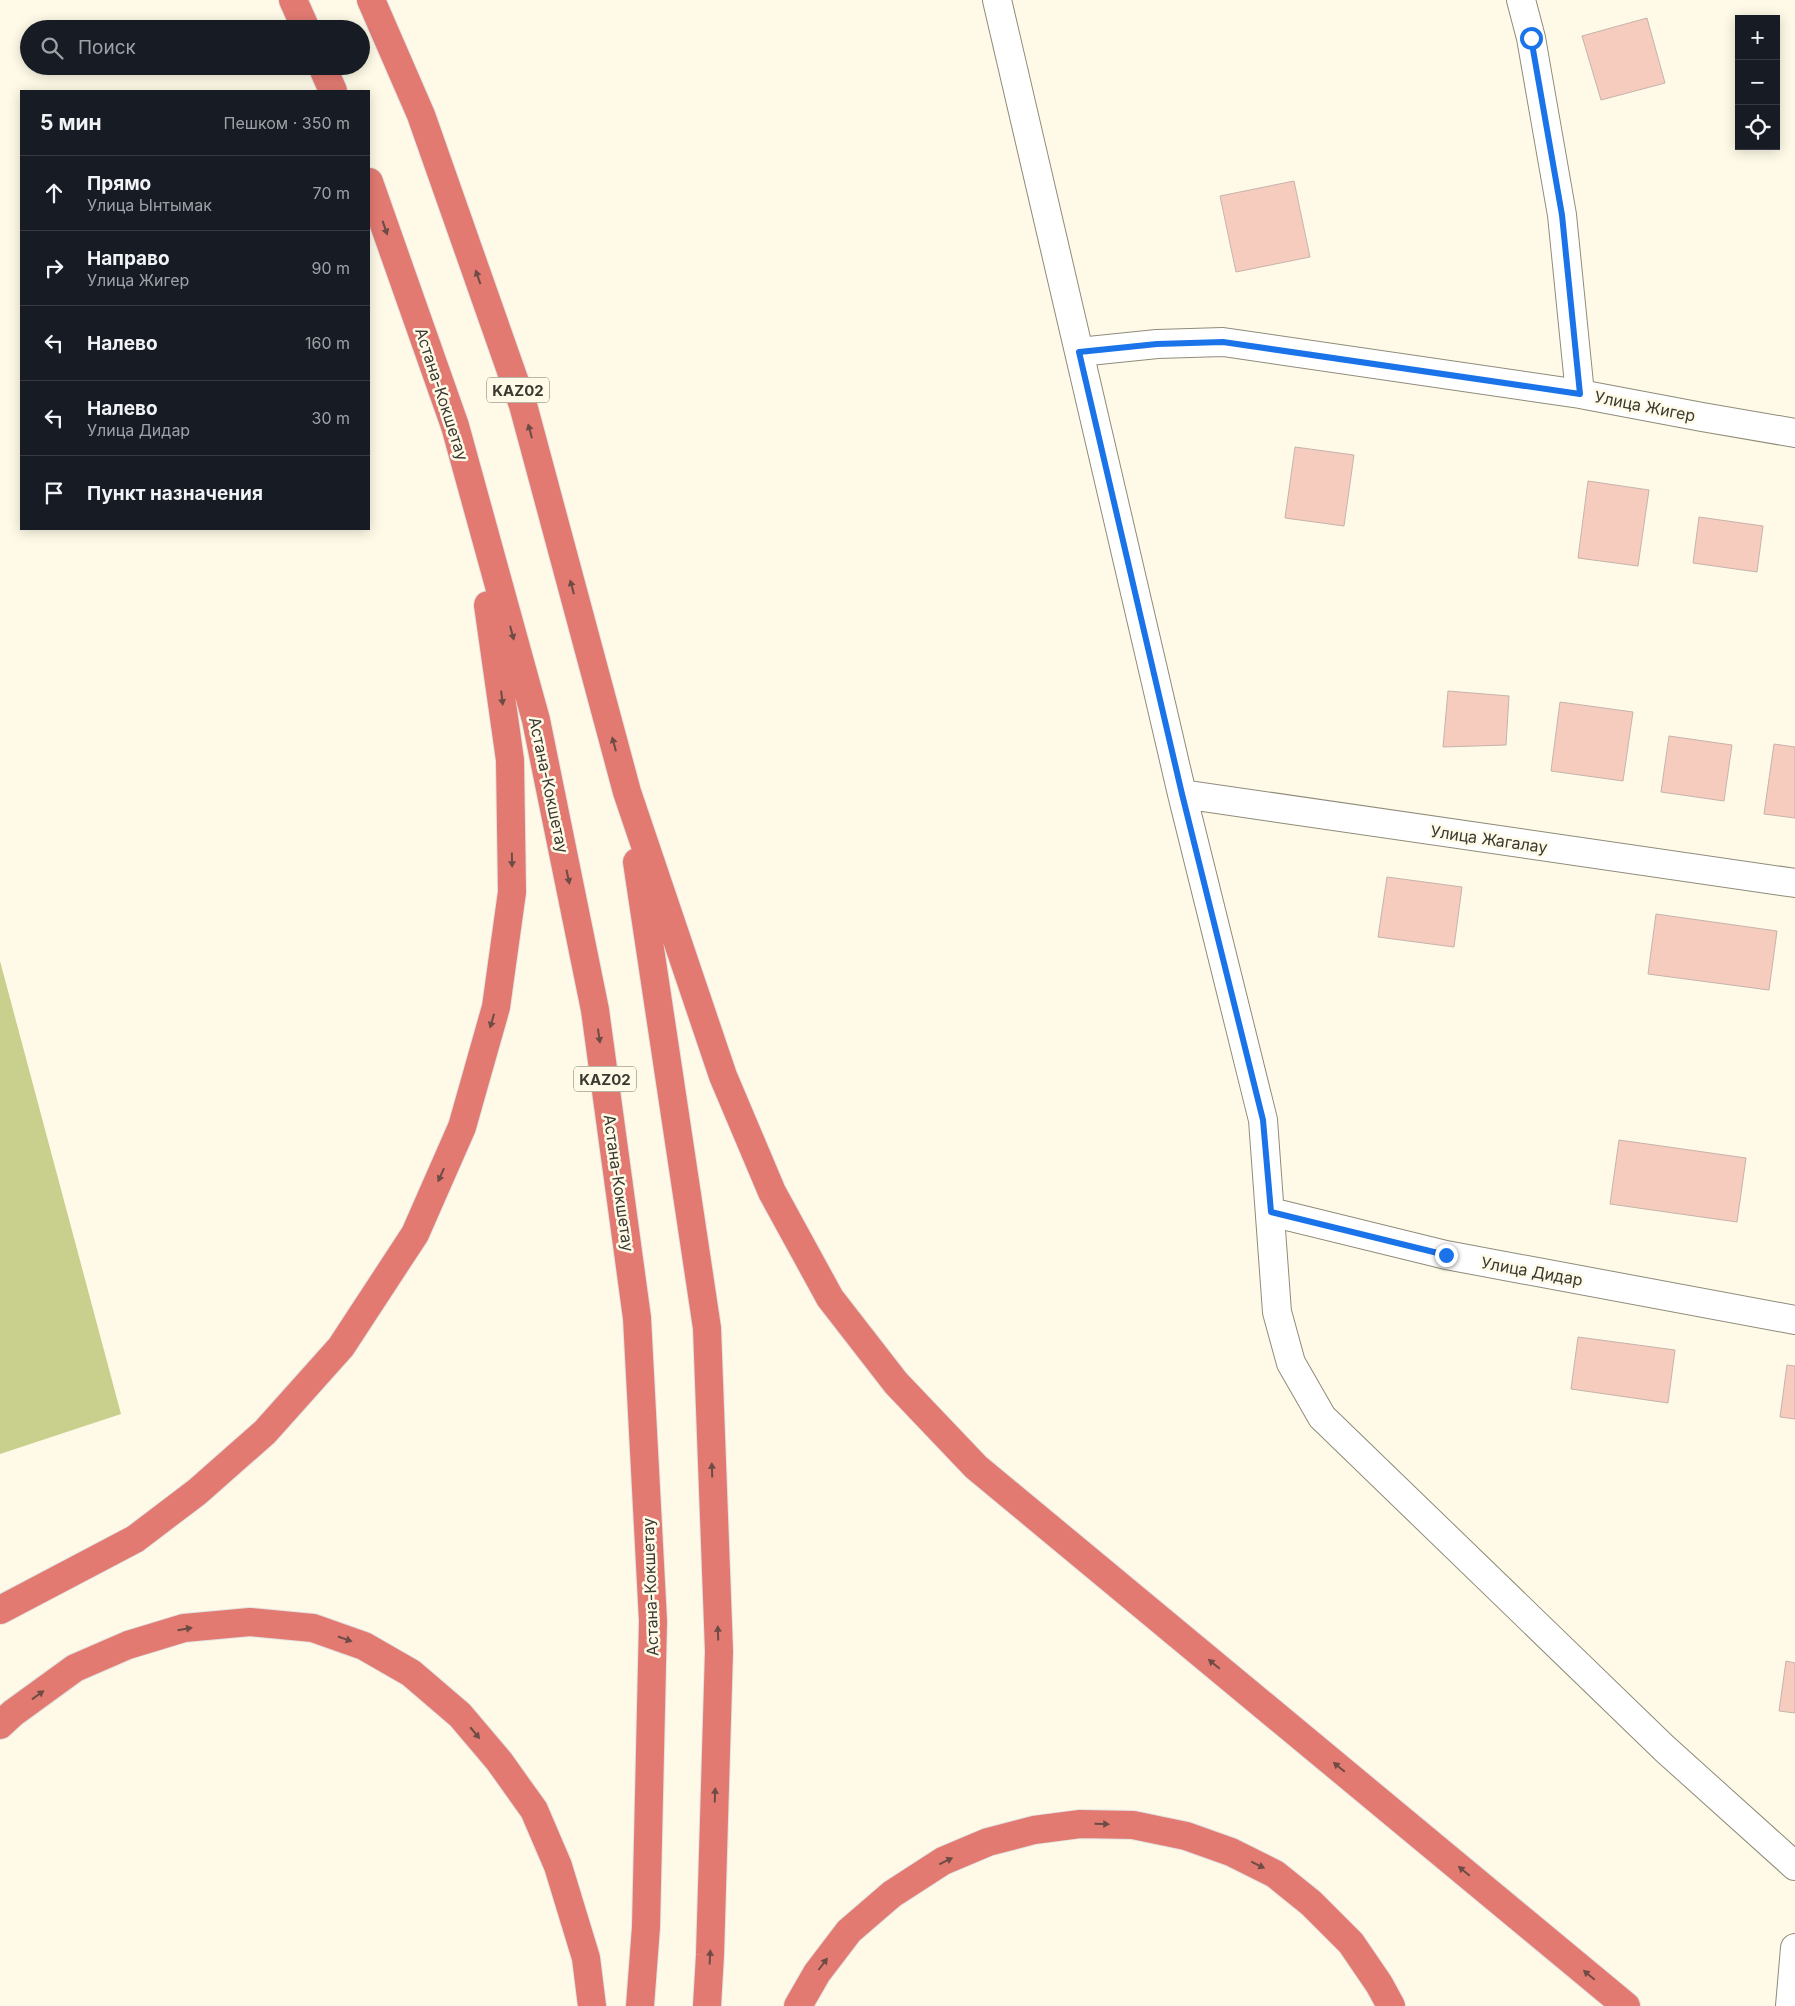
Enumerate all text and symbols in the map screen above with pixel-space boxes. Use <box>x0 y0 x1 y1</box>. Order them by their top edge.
map controls <box>1735 15 1780 150</box>
button: + <box>1735 15 1780 60</box>
search box <box>20 20 370 75</box>
route start <box>1520 27 1543 50</box>
icon: search <box>38 34 66 62</box>
text: Поиск <box>78 36 136 59</box>
button: − <box>1735 60 1780 105</box>
button: locate <box>1735 105 1780 150</box>
text: 5 мин <box>40 110 102 135</box>
text: Пешком · 350 m <box>224 113 350 133</box>
text: Прямо <box>87 172 151 195</box>
icon: ahead <box>40 179 68 207</box>
text: 70 m <box>313 183 350 203</box>
text: Улица Ынтымак <box>87 195 212 215</box>
one-way arrow <box>381 221 389 236</box>
text: Направо <box>87 247 170 270</box>
icon: right <box>40 254 68 282</box>
text: 90 m <box>311 258 350 278</box>
one-way arrow <box>474 269 481 284</box>
text: Улица Жигер <box>87 270 189 290</box>
street label: Астана-Кокшетау <box>411 325 473 463</box>
icon: left <box>40 329 68 357</box>
text: Налево <box>87 332 158 355</box>
text: 160 m <box>305 333 350 353</box>
road number: KАZ02 <box>487 378 549 402</box>
street label: Улица Жигер <box>1593 386 1697 426</box>
text: Налево <box>87 397 158 420</box>
icon: left <box>40 404 68 432</box>
text: 30 m <box>312 408 350 428</box>
text: Улица Дидар <box>87 420 190 440</box>
one-way arrow <box>526 423 534 438</box>
icon: arrive <box>40 479 68 507</box>
text: Пункт назначения <box>87 482 263 505</box>
one-way arrow <box>568 580 576 595</box>
one-way arrow <box>508 626 516 641</box>
one-way arrow <box>498 691 506 707</box>
street label: Астана-Кокшетау <box>525 715 573 855</box>
one-way arrow <box>610 737 618 752</box>
street label: Улица Жагалау <box>1429 821 1549 857</box>
one-way arrow <box>508 853 516 869</box>
one-way arrow <box>564 869 572 884</box>
one-way arrow <box>487 1014 495 1029</box>
one-way arrow <box>595 1029 603 1045</box>
road number: KАZ02 <box>574 1066 636 1092</box>
street label: Астана-Кокшетау <box>599 1113 639 1253</box>
one-way arrow <box>436 1168 444 1182</box>
route end <box>1435 1244 1458 1267</box>
street label: Улица Дидар <box>1479 1252 1585 1290</box>
one-way arrow <box>708 1462 716 1478</box>
street label: Астана-Кокшетау <box>638 1517 662 1657</box>
one-way arrow <box>177 1624 193 1632</box>
one-way arrow <box>714 1624 722 1640</box>
one-way arrow <box>337 1636 352 1643</box>
one-way arrow <box>1207 1658 1220 1669</box>
one-way arrow <box>31 1690 45 1700</box>
one-way arrow <box>469 1727 480 1739</box>
one-way arrow <box>1332 1762 1345 1773</box>
one-way arrow <box>711 1787 719 1803</box>
one-way arrow <box>1095 1821 1111 1829</box>
one-way arrow <box>939 1857 953 1865</box>
one-way arrow <box>1251 1861 1265 1869</box>
one-way arrow <box>1458 1866 1471 1877</box>
one-way arrow <box>706 1949 714 1965</box>
one-way arrow <box>818 1957 828 1971</box>
one-way arrow <box>1583 1969 1596 1980</box>

